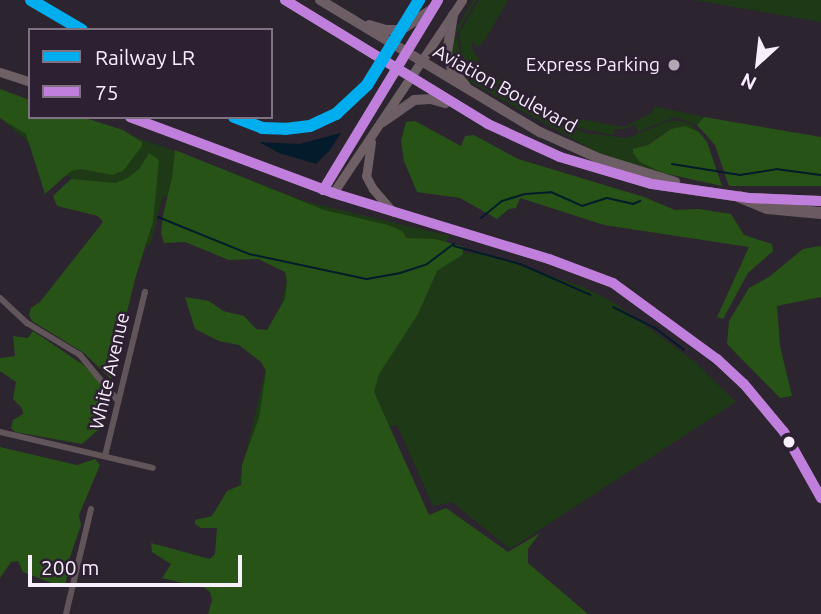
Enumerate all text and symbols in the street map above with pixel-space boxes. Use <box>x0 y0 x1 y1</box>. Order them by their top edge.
legend <box>28 28 273 119</box>
north arrow <box>723 28 793 98</box>
street label: Aviation Boulevard <box>429 40 581 138</box>
text: Railway LR <box>95 45 195 69</box>
place label: Express Parking <box>526 54 660 76</box>
marker: Express Parking <box>666 57 682 73</box>
text: N <box>737 69 760 95</box>
text: 75 <box>95 80 119 104</box>
street label: White Avenue <box>85 310 135 432</box>
unlabelled marker <box>782 435 796 449</box>
scale bar <box>32 540 245 584</box>
text: 200 m <box>41 555 99 579</box>

